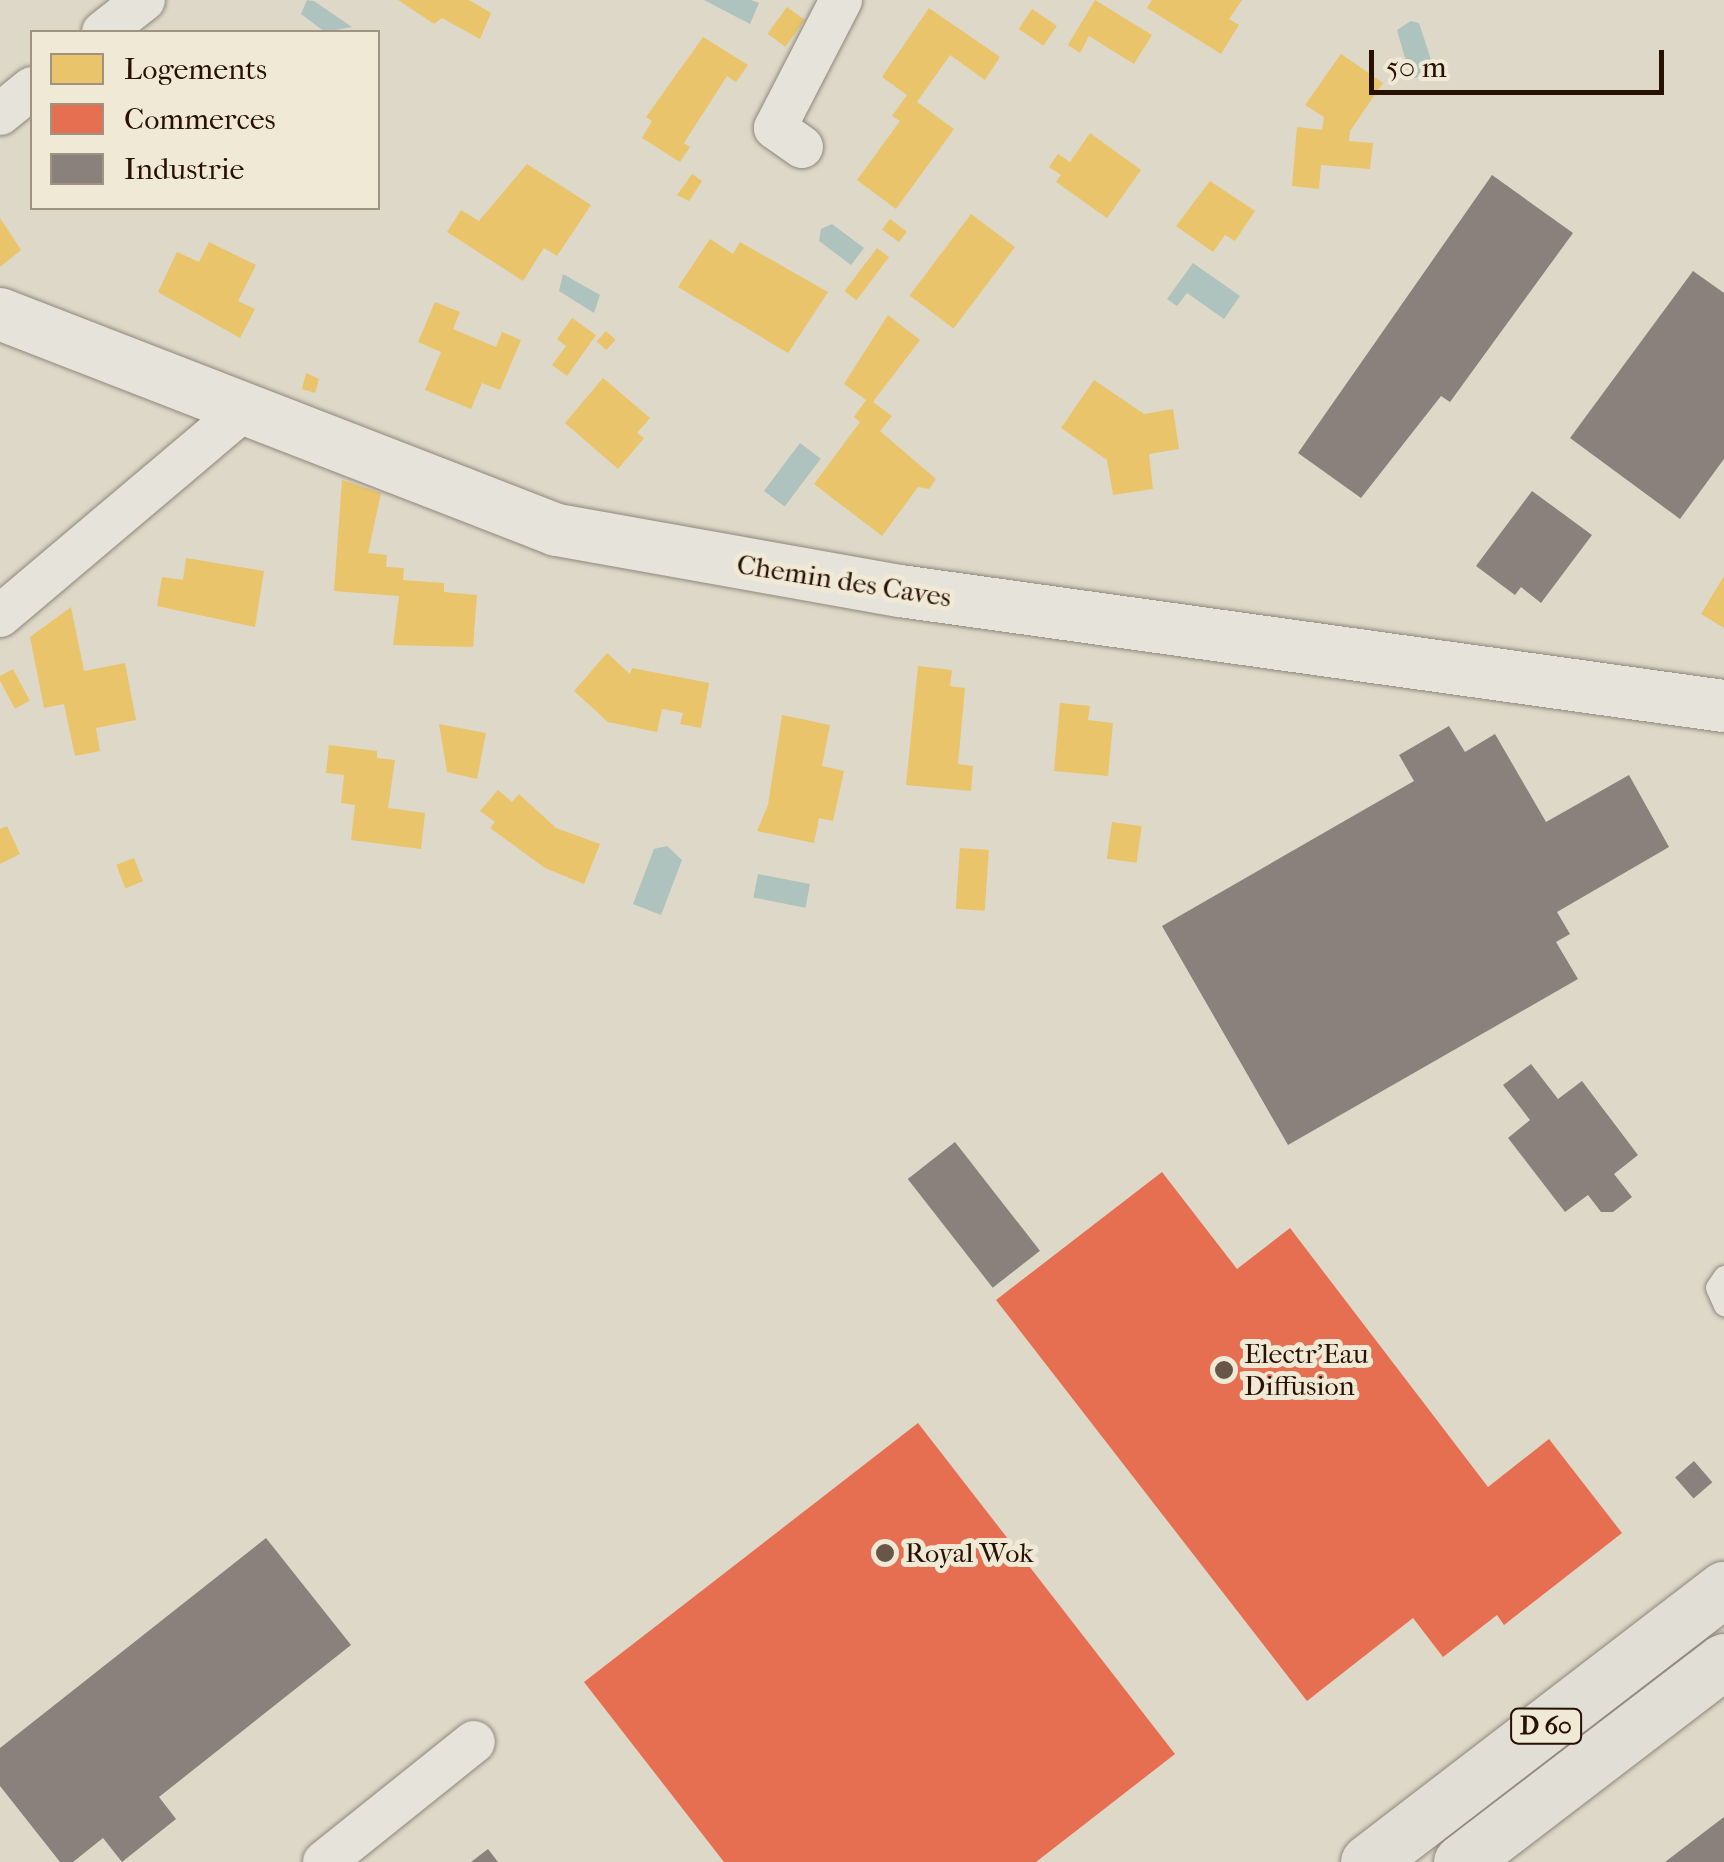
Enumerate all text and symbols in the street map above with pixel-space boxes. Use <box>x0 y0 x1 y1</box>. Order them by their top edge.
legend <box>30 30 380 210</box>
scale bar <box>1374 30 1669 92</box>
text: 50 m <box>1386 50 1447 85</box>
text: Logements <box>124 52 267 87</box>
text: Commerces <box>124 102 276 137</box>
text: Industrie <box>124 152 244 187</box>
street label: Chemin des Caves <box>734 547 954 615</box>
place label: Electr'Eau Diffusion <box>1244 1337 1368 1403</box>
marker: Electr'Eau Diffusion <box>1213 1359 1235 1381</box>
place label: Royal Wok <box>905 1536 1034 1570</box>
marker: Royal Wok <box>874 1542 896 1564</box>
road number: D 60 <box>1508 1706 1584 1746</box>

